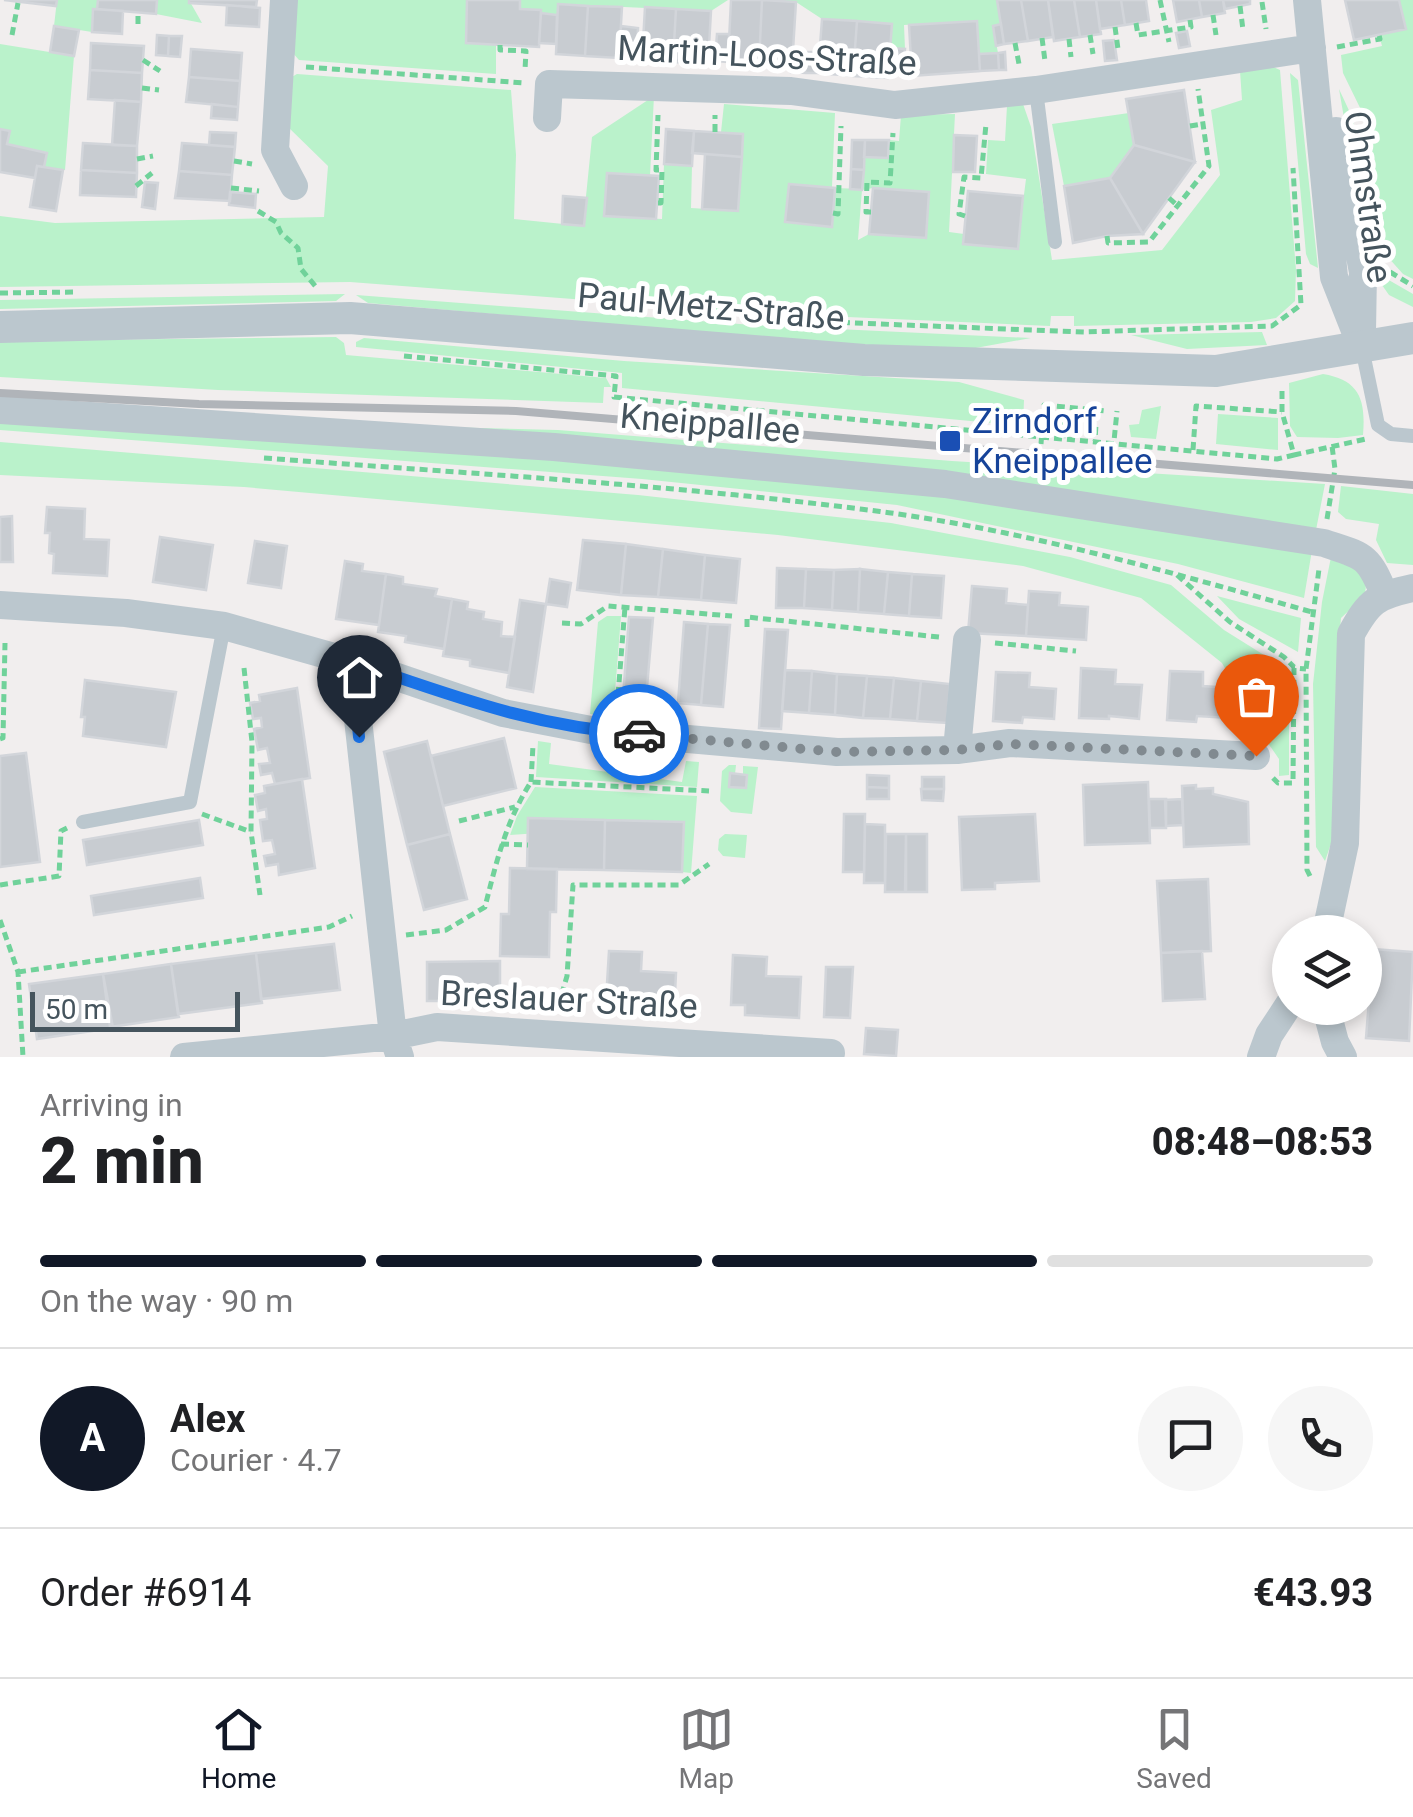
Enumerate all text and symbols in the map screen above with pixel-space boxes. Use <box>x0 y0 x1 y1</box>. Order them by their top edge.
street label: Martin-Loos-Straße <box>616 28 918 84</box>
street label: Ohmstraße <box>1336 108 1400 286</box>
street label: Paul-Metz-Straße <box>576 275 846 339</box>
street label: Kneippallee <box>618 396 802 452</box>
place label: Zirndorf Kneippallee <box>972 401 1152 482</box>
marker: Zirndorf Kneippallee <box>937 428 963 454</box>
pin <box>317 635 402 738</box>
icon: home <box>332 650 387 705</box>
pin <box>1214 654 1299 757</box>
icon: bag <box>1229 669 1284 724</box>
courier <box>589 684 689 784</box>
icon: car <box>612 707 667 762</box>
map controls <box>1272 915 1382 1025</box>
button: layers <box>1272 915 1382 1025</box>
street label: Breslauer Straße <box>439 973 699 1027</box>
scale bar <box>30 987 240 1032</box>
text: 50 m <box>45 993 108 1026</box>
text: Arriving in <box>40 1086 183 1124</box>
text: 08:48–08:53 <box>1152 1120 1373 1164</box>
text: 2 min <box>40 1123 204 1199</box>
text: On the way · 90 m <box>40 1282 293 1320</box>
button: chat <box>1138 1386 1243 1491</box>
button: phone <box>1268 1386 1373 1491</box>
text: Alex <box>170 1397 245 1441</box>
text: A <box>80 1416 105 1460</box>
text: Courier · 4.7 <box>170 1441 342 1479</box>
text: Order #6914 <box>40 1571 251 1615</box>
text: €43.93 <box>1253 1571 1373 1615</box>
tab: Home <box>201 1702 276 1795</box>
tab: Map <box>679 1702 734 1795</box>
tab: Saved <box>1136 1702 1212 1795</box>

